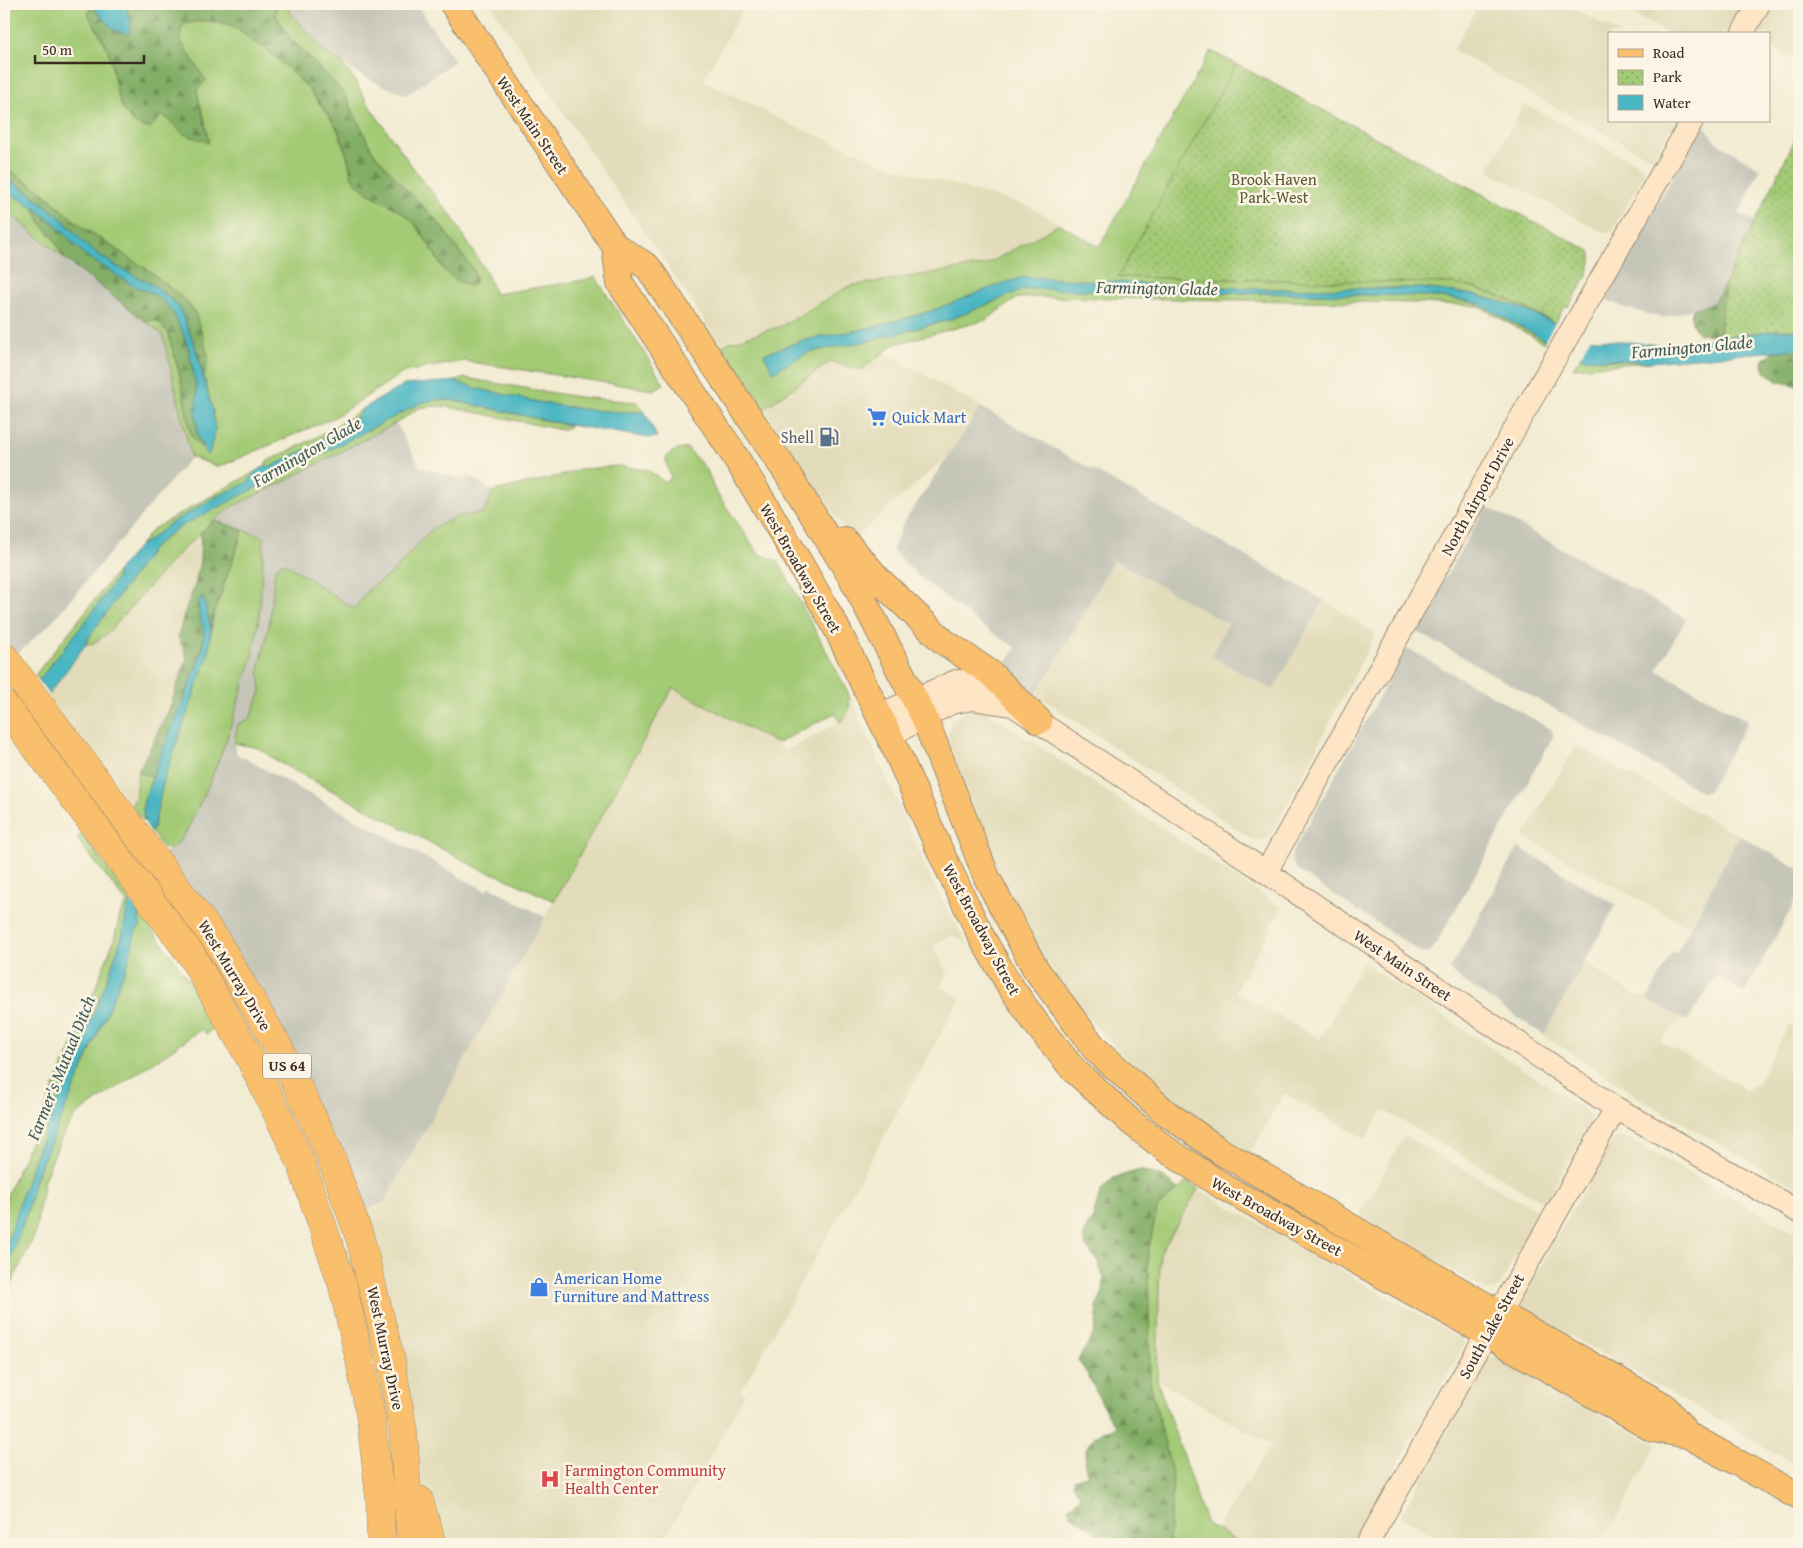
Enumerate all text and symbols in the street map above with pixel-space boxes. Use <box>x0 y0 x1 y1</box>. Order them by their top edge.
scale bar <box>35 32 144 64</box>
legend <box>1608 32 1770 122</box>
text: 50 m <box>42 39 73 60</box>
text: Road <box>1653 42 1684 63</box>
text: Park <box>1653 66 1682 87</box>
street label: West Main Street <box>491 71 575 179</box>
text: Water <box>1653 92 1691 113</box>
park label: Brook Haven Park-West <box>1231 167 1317 209</box>
water label: Farmington Glade <box>1095 273 1218 302</box>
water label: Farmington Glade <box>1629 328 1754 365</box>
place label: Quick Mart <box>892 405 967 429</box>
supermarket icon: Quick Mart <box>866 406 888 428</box>
water label: Farmington Glade <box>246 409 366 494</box>
place label: Shell <box>781 425 815 449</box>
fuel station icon: Shell <box>818 426 840 448</box>
street label: North Airport Drive <box>1434 432 1520 560</box>
street label: West Broadway Street <box>754 499 848 638</box>
street label: West Broadway Street <box>937 859 1027 1000</box>
street label: West Murray Drive <box>192 915 278 1035</box>
street label: West Main Street <box>1349 923 1457 1007</box>
water label: Farmer's Mutual Ditch <box>19 991 102 1145</box>
road number: US 64 <box>263 1054 311 1078</box>
street label: West Broadway Street <box>1207 1170 1347 1262</box>
place label: American Home Furniture and Mattress <box>554 1266 709 1308</box>
street label: South Lake Street <box>1452 1269 1530 1383</box>
shop icon: American Home Furniture and Mattress <box>528 1276 550 1298</box>
street label: West Murray Drive <box>361 1284 411 1412</box>
place label: Farmington Community Health Center <box>565 1458 726 1500</box>
hospital icon: Farmington Community Health Center <box>539 1468 561 1490</box>

